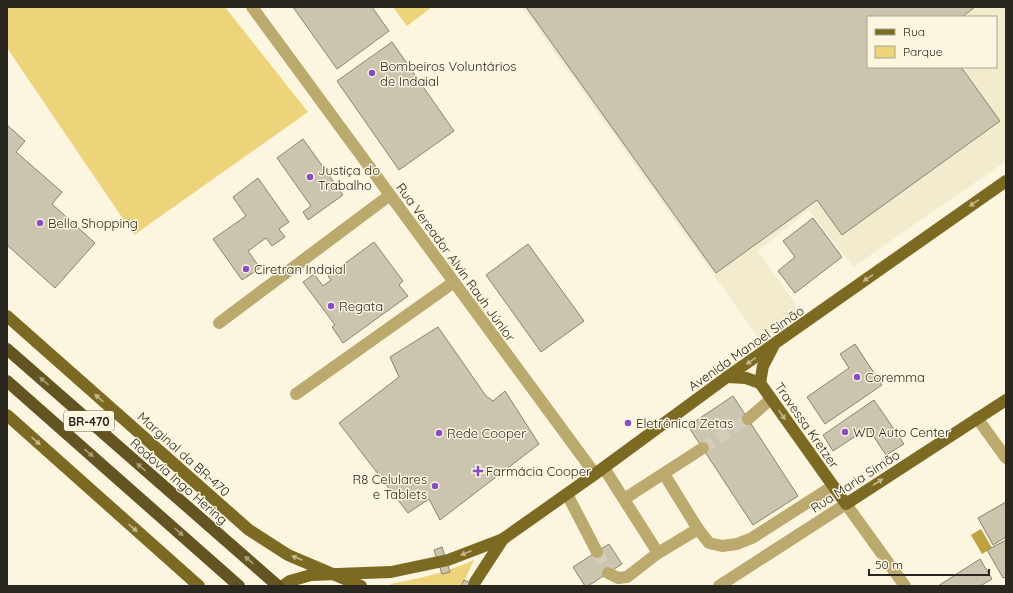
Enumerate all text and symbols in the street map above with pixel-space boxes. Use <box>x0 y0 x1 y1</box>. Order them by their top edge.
legend <box>867 16 997 68</box>
text: Rua <box>903 24 925 39</box>
text: Parque <box>903 44 943 59</box>
place label: Bombeiros Voluntários de Indaial <box>380 58 516 89</box>
marker: Bombeiros Voluntários de Indaial <box>367 68 377 78</box>
place label: Justiça do Trabalho <box>318 162 380 193</box>
marker: Justiça do Trabalho <box>305 172 315 182</box>
street label: Rua Vereador Alvin Rauh Júnior <box>393 180 519 344</box>
one-way arrow <box>969 199 979 207</box>
place label: Bella Shopping <box>48 215 138 231</box>
marker: Bella Shopping <box>35 218 45 228</box>
place label: Ciretran Indaial <box>254 261 346 277</box>
marker: Ciretran Indaial <box>241 264 251 274</box>
one-way arrow <box>863 274 873 282</box>
place label: Regata <box>339 298 383 314</box>
marker: Regata <box>326 301 336 311</box>
street label: Avenida Manoel Simão <box>685 302 807 394</box>
one-way arrow <box>745 357 756 365</box>
place label: Coremma <box>865 369 925 385</box>
marker: Coremma <box>852 372 862 382</box>
one-way arrow <box>38 376 49 385</box>
street label: Travessa Kretzer <box>771 379 843 471</box>
one-way arrow <box>94 393 104 402</box>
street label: Marginal da BR-470 <box>135 408 234 500</box>
one-way arrow <box>778 409 786 420</box>
road number: BR-470 <box>64 411 114 431</box>
place label: Eletrônica Zetas <box>636 415 733 431</box>
marker: Eletrônica Zetas <box>623 418 633 428</box>
place label: WD Auto Center <box>853 424 950 440</box>
place label: Rede Cooper <box>447 425 526 441</box>
marker: WD Auto Center <box>840 427 850 437</box>
marker: Rede Cooper <box>434 428 444 438</box>
street label: Rodovia Ingo Hering <box>127 434 231 528</box>
one-way arrow <box>31 436 41 446</box>
street label: Rua Maria Simão <box>807 446 903 516</box>
one-way arrow <box>84 448 94 458</box>
one-way arrow <box>136 462 147 471</box>
place label: Farmácia Cooper <box>486 463 591 479</box>
marker: Farmácia Cooper <box>473 466 483 476</box>
place label: R8 Celulares e Tablets <box>353 471 427 502</box>
one-way arrow <box>873 478 884 486</box>
marker: R8 Celulares e Tablets <box>430 481 440 491</box>
one-way arrow <box>128 523 138 533</box>
one-way arrow <box>174 528 184 537</box>
one-way arrow <box>460 551 472 557</box>
scale bar <box>869 551 989 577</box>
one-way arrow <box>291 555 303 561</box>
one-way arrow <box>244 556 254 565</box>
text: 50 m <box>875 557 903 572</box>

